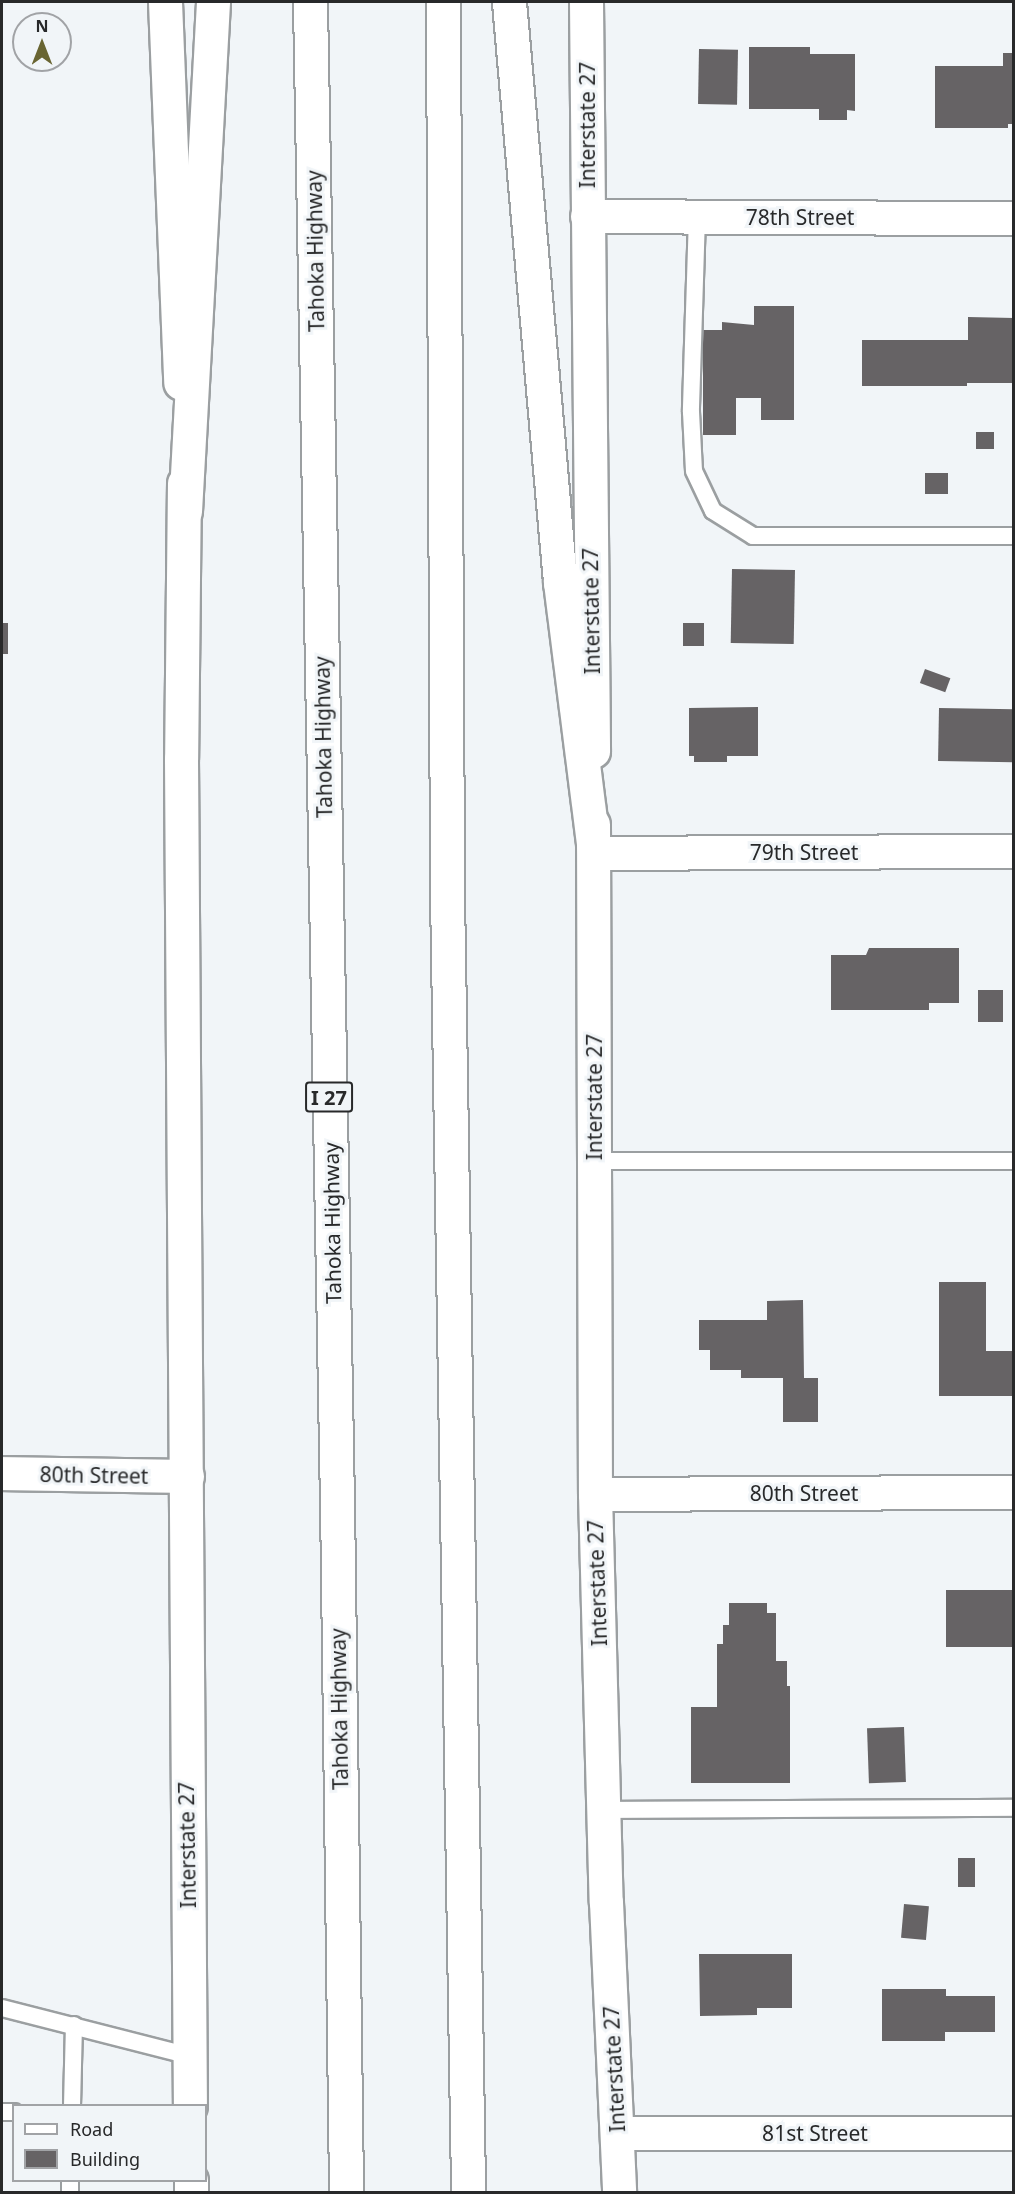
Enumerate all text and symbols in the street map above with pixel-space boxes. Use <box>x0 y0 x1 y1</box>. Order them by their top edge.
north arrow <box>12 12 72 72</box>
text: N <box>35 15 49 37</box>
street label: Interstate 27 <box>574 62 600 188</box>
street label: Tahoka Highway <box>301 170 329 332</box>
street label: 78th Street <box>746 204 854 230</box>
street label: Interstate 27 <box>577 548 605 674</box>
street label: Tahoka Highway <box>309 656 337 818</box>
street label: 79th Street <box>750 839 858 865</box>
street label: Interstate 27 <box>581 1034 607 1160</box>
road number: I 27 <box>305 1080 353 1114</box>
street label: Tahoka Highway <box>318 1142 346 1304</box>
street label: 80th Street <box>39 1461 149 1489</box>
street label: 80th Street <box>750 1480 858 1506</box>
street label: Interstate 27 <box>582 1519 612 1647</box>
street label: Tahoka Highway <box>325 1628 353 1790</box>
street label: Interstate 27 <box>173 1782 201 1908</box>
street label: Interstate 27 <box>598 2005 630 2133</box>
legend <box>12 2104 207 2182</box>
text: Road <box>70 2117 113 2141</box>
street label: 81st Street <box>762 2120 868 2146</box>
text: Building <box>70 2147 140 2171</box>

